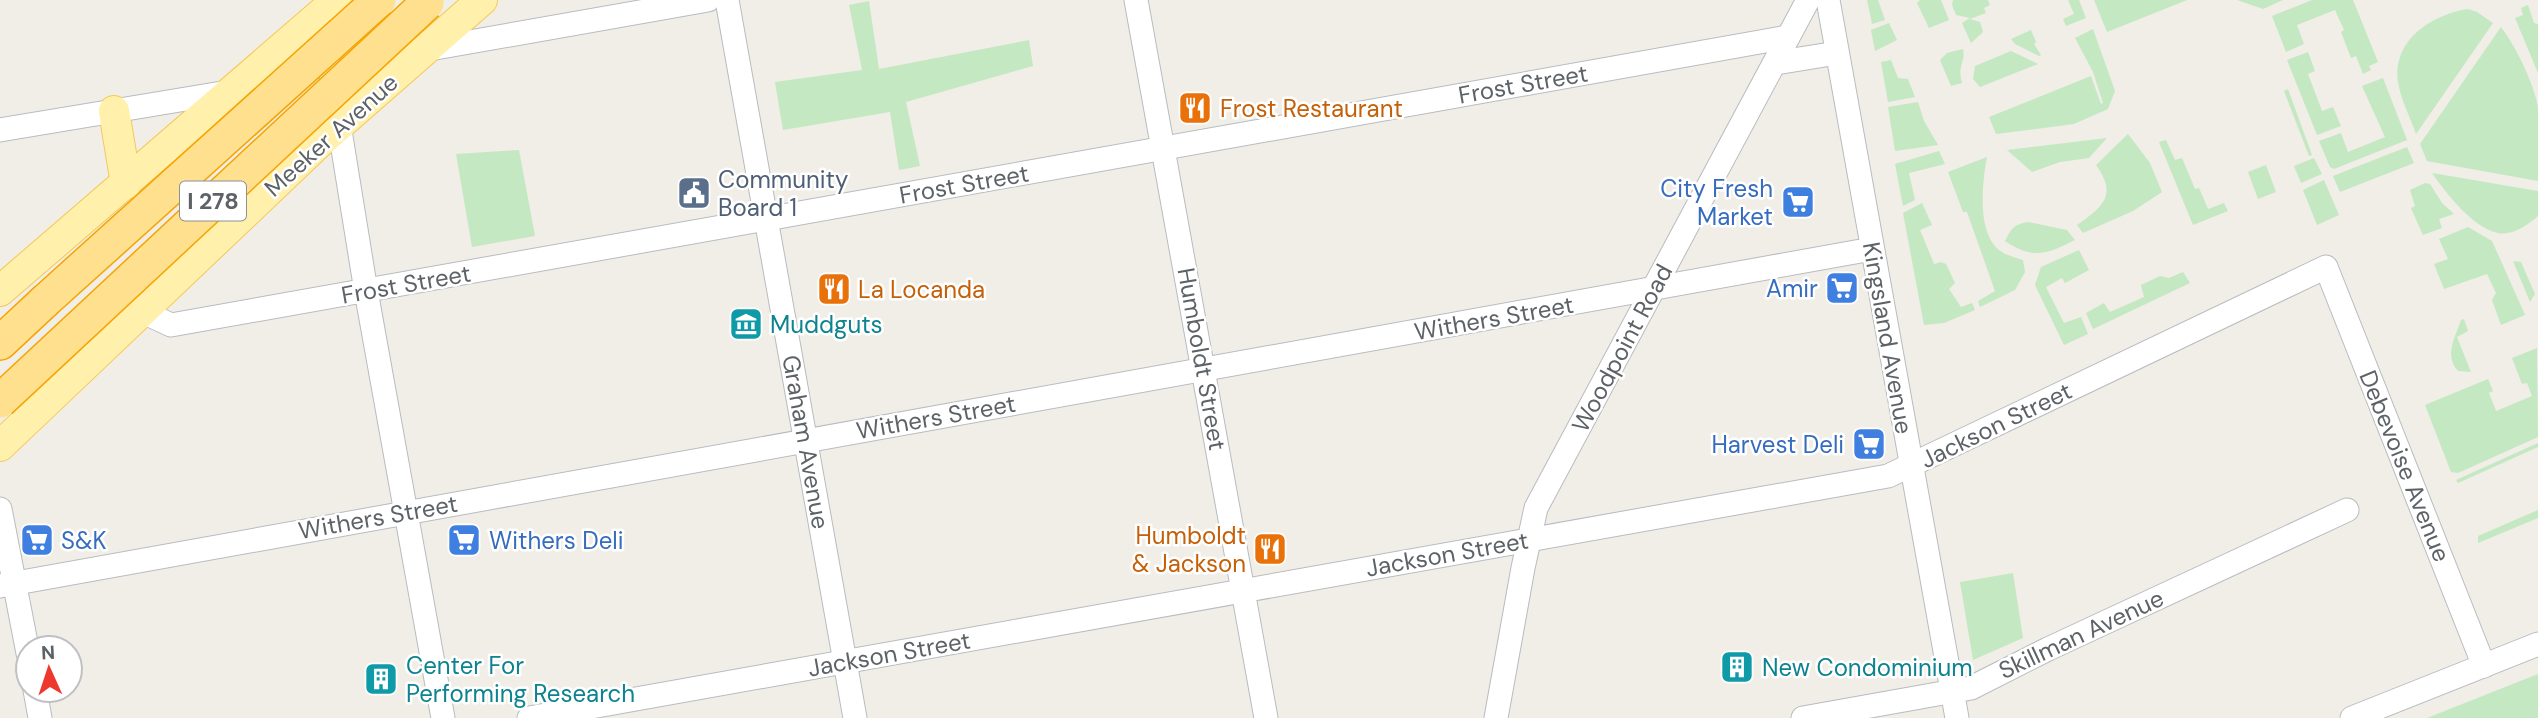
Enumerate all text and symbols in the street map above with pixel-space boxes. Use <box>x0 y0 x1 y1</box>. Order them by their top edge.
street label: Frost Street <box>1456 57 1590 111</box>
street label: Meeker Avenue <box>258 67 404 203</box>
restaurant icon: Frost Restaurant <box>1176 89 1214 127</box>
place label: Frost Restaurant <box>1220 93 1403 124</box>
street label: Frost Street <box>897 157 1031 211</box>
place label: Community Board 1 <box>718 164 848 223</box>
place label: City Fresh Market <box>1660 173 1773 232</box>
public building icon: Community Board 1 <box>675 174 713 212</box>
road number: I 278 <box>180 182 246 220</box>
supermarket icon: City Fresh Market <box>1779 183 1817 221</box>
street label: Kingsland Avenue <box>1856 240 1920 436</box>
street label: Frost Street <box>339 257 473 311</box>
street label: Woodpoint Road <box>1565 259 1679 437</box>
street label: Humboldt Street <box>1171 265 1233 453</box>
supermarket icon: Amir <box>1823 269 1861 307</box>
restaurant icon: La Locanda <box>815 270 853 308</box>
place label: Amir <box>1766 273 1818 304</box>
place label: La Locanda <box>858 274 985 305</box>
street label: Withers Street <box>1412 289 1576 347</box>
museum icon: Muddguts <box>727 305 765 343</box>
place label: Muddguts <box>770 309 883 340</box>
street label: Graham Avenue <box>775 352 837 532</box>
street label: Debevoise Avenue <box>2352 366 2458 566</box>
street label: Jackson Street <box>1915 375 2077 475</box>
street label: Withers Street <box>854 388 1018 446</box>
supermarket icon: Harvest Deli <box>1850 425 1888 463</box>
place label: Harvest Deli <box>1711 429 1844 460</box>
street label: Withers Street <box>296 488 460 546</box>
place label: Humboldt & Jackson <box>1132 520 1246 579</box>
supermarket icon: S&K <box>18 521 56 559</box>
supermarket icon: Withers Deli <box>445 521 483 559</box>
street label: Jackson Street <box>1363 524 1531 584</box>
place label: S&K <box>61 525 107 556</box>
place label: Withers Deli <box>489 525 623 556</box>
restaurant icon: Humboldt & Jackson <box>1251 530 1289 568</box>
street label: Skillman Avenue <box>1993 582 2169 686</box>
street label: Jackson Street <box>805 624 973 684</box>
north arrow <box>14 634 84 704</box>
text: N <box>41 640 56 665</box>
building icon: New Condominium <box>1718 648 1756 686</box>
place label: Center For Performing Research <box>406 650 635 709</box>
place label: New Condominium <box>1762 652 1973 683</box>
building icon: Center For Performing Research <box>362 660 400 698</box>

